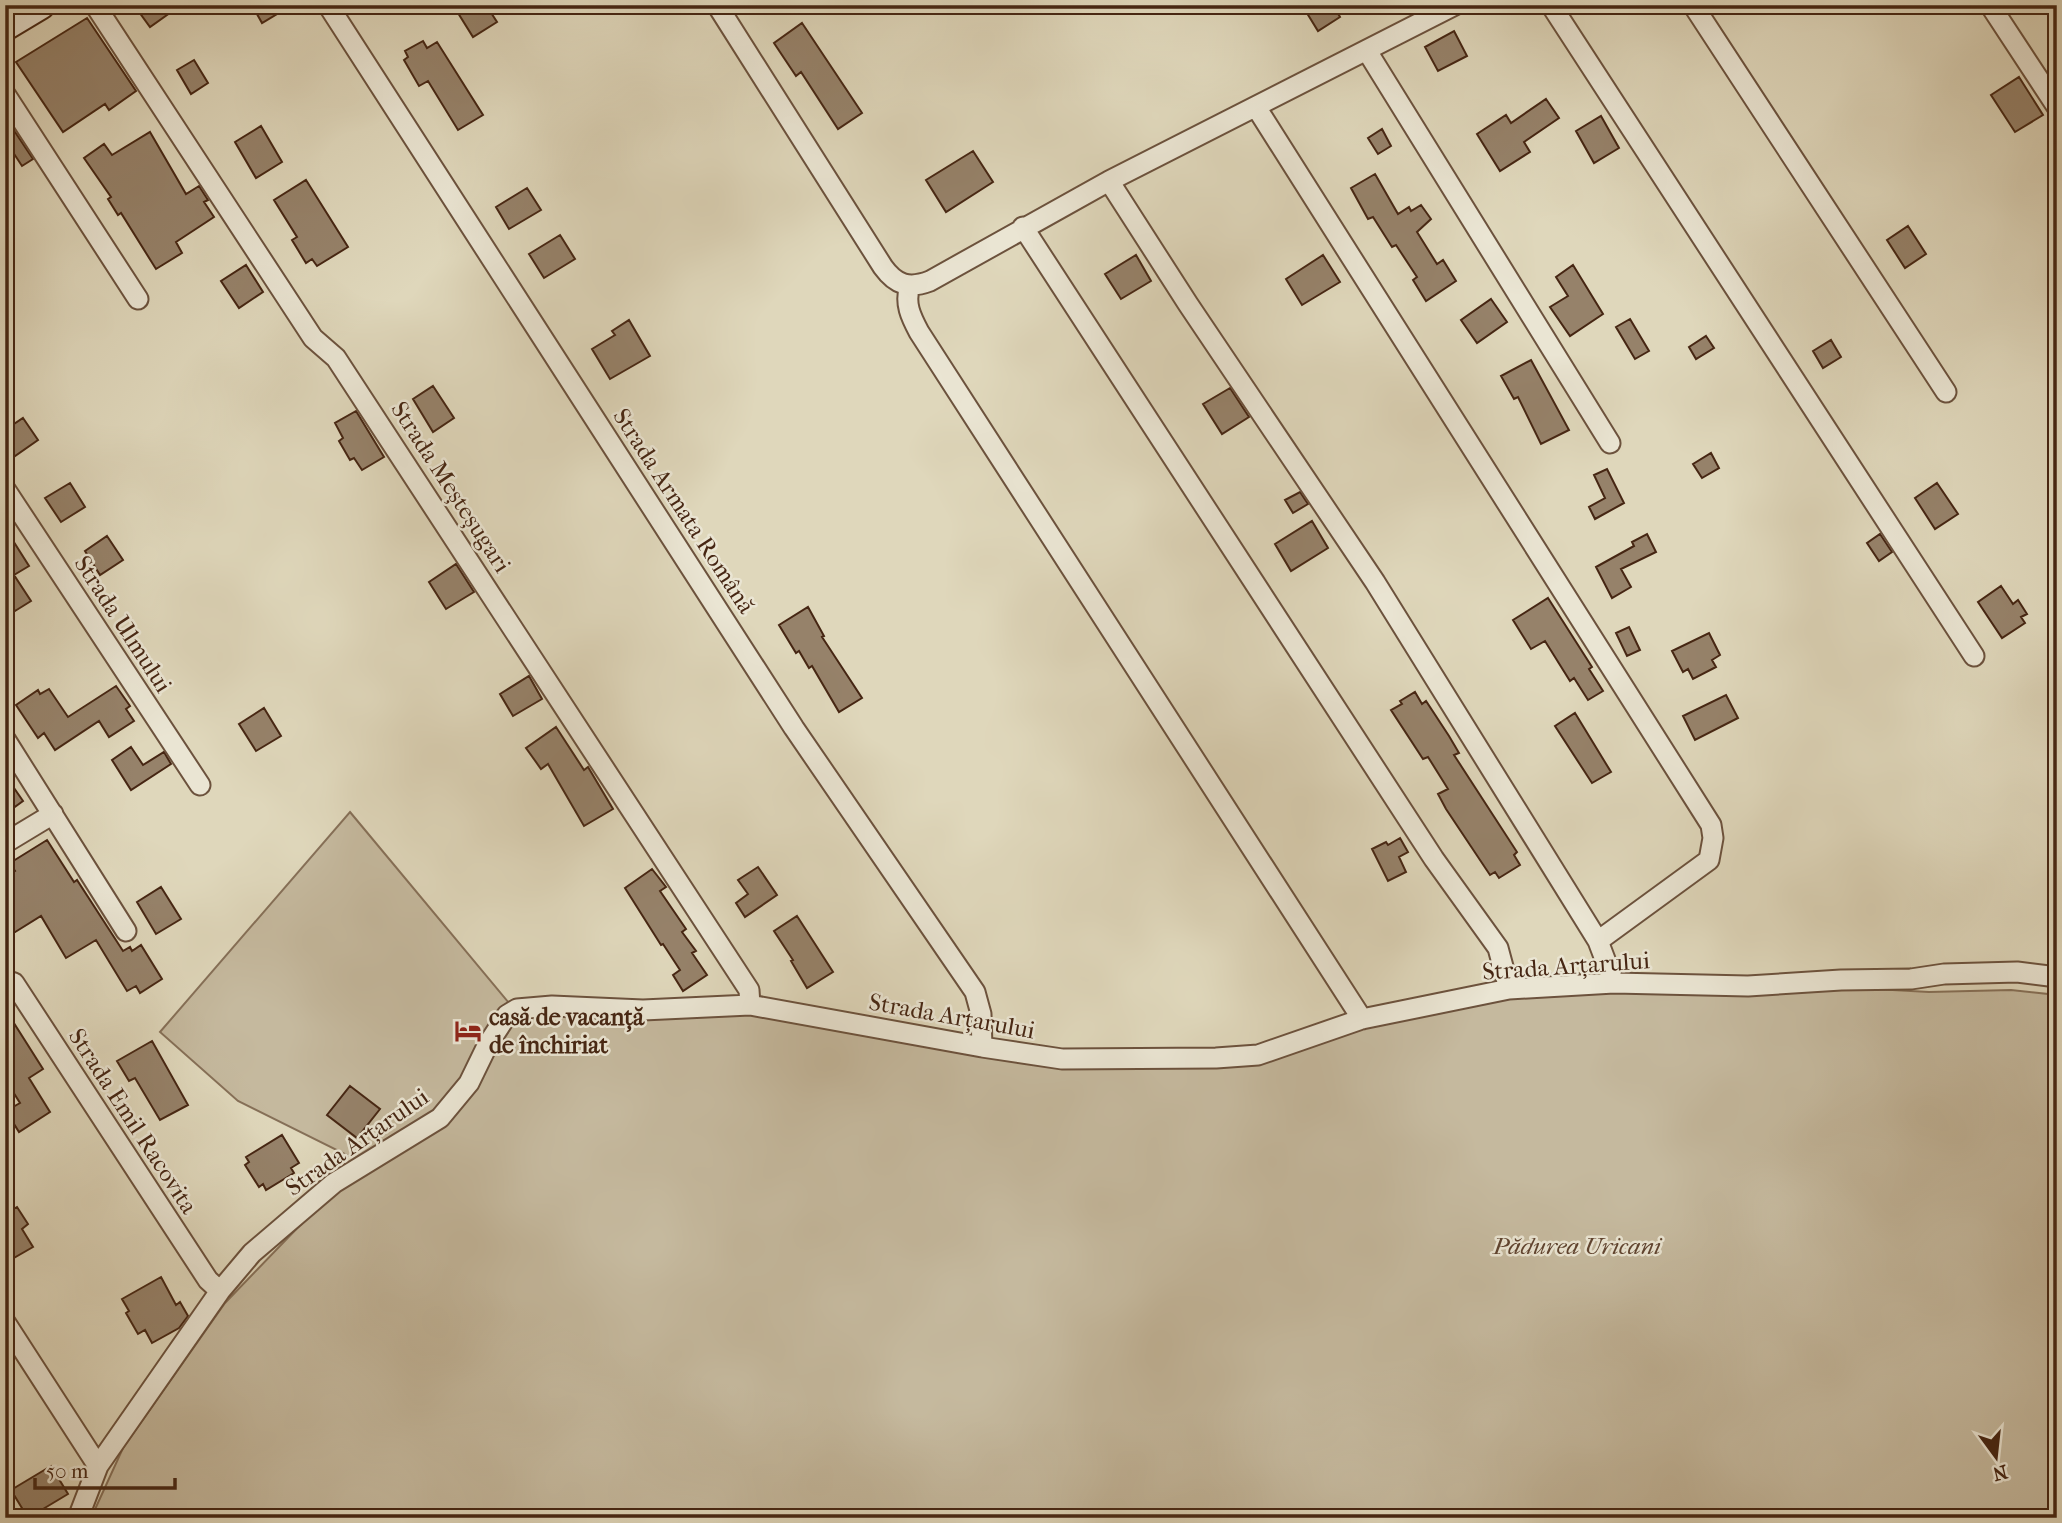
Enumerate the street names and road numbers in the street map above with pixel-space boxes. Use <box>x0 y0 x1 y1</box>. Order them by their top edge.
street label: Strada Meșteșugari <box>385 396 517 578</box>
street label: Strada Armata Română <box>607 403 761 619</box>
street label: Strada Ulmului <box>68 550 178 698</box>
street label: Strada Arțarului <box>1481 946 1651 987</box>
street label: Strada Arțarului <box>867 988 1037 1045</box>
street label: Strada Emil Racovita <box>63 1023 204 1219</box>
street label: Strada Arțarului <box>280 1082 434 1202</box>

